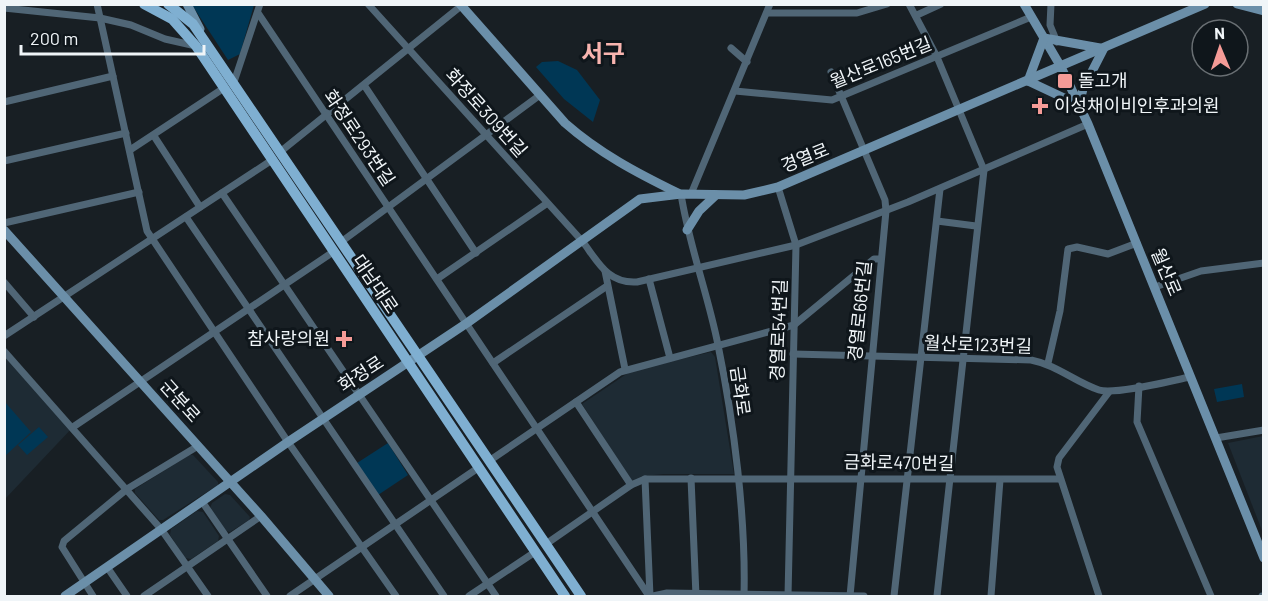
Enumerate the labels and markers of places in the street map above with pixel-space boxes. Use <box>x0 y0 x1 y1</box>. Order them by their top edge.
place label: 돌고개 <box>1078 69 1128 91</box>
marker: 돌고개 <box>1056 72 1074 90</box>
place label: 이성채이비인후과의원 <box>1054 94 1220 116</box>
marker: 이성채이비인후과의원 <box>1031 97 1049 115</box>
place label: 참사랑의원 <box>247 327 330 349</box>
marker: 참사랑의원 <box>335 330 353 348</box>

